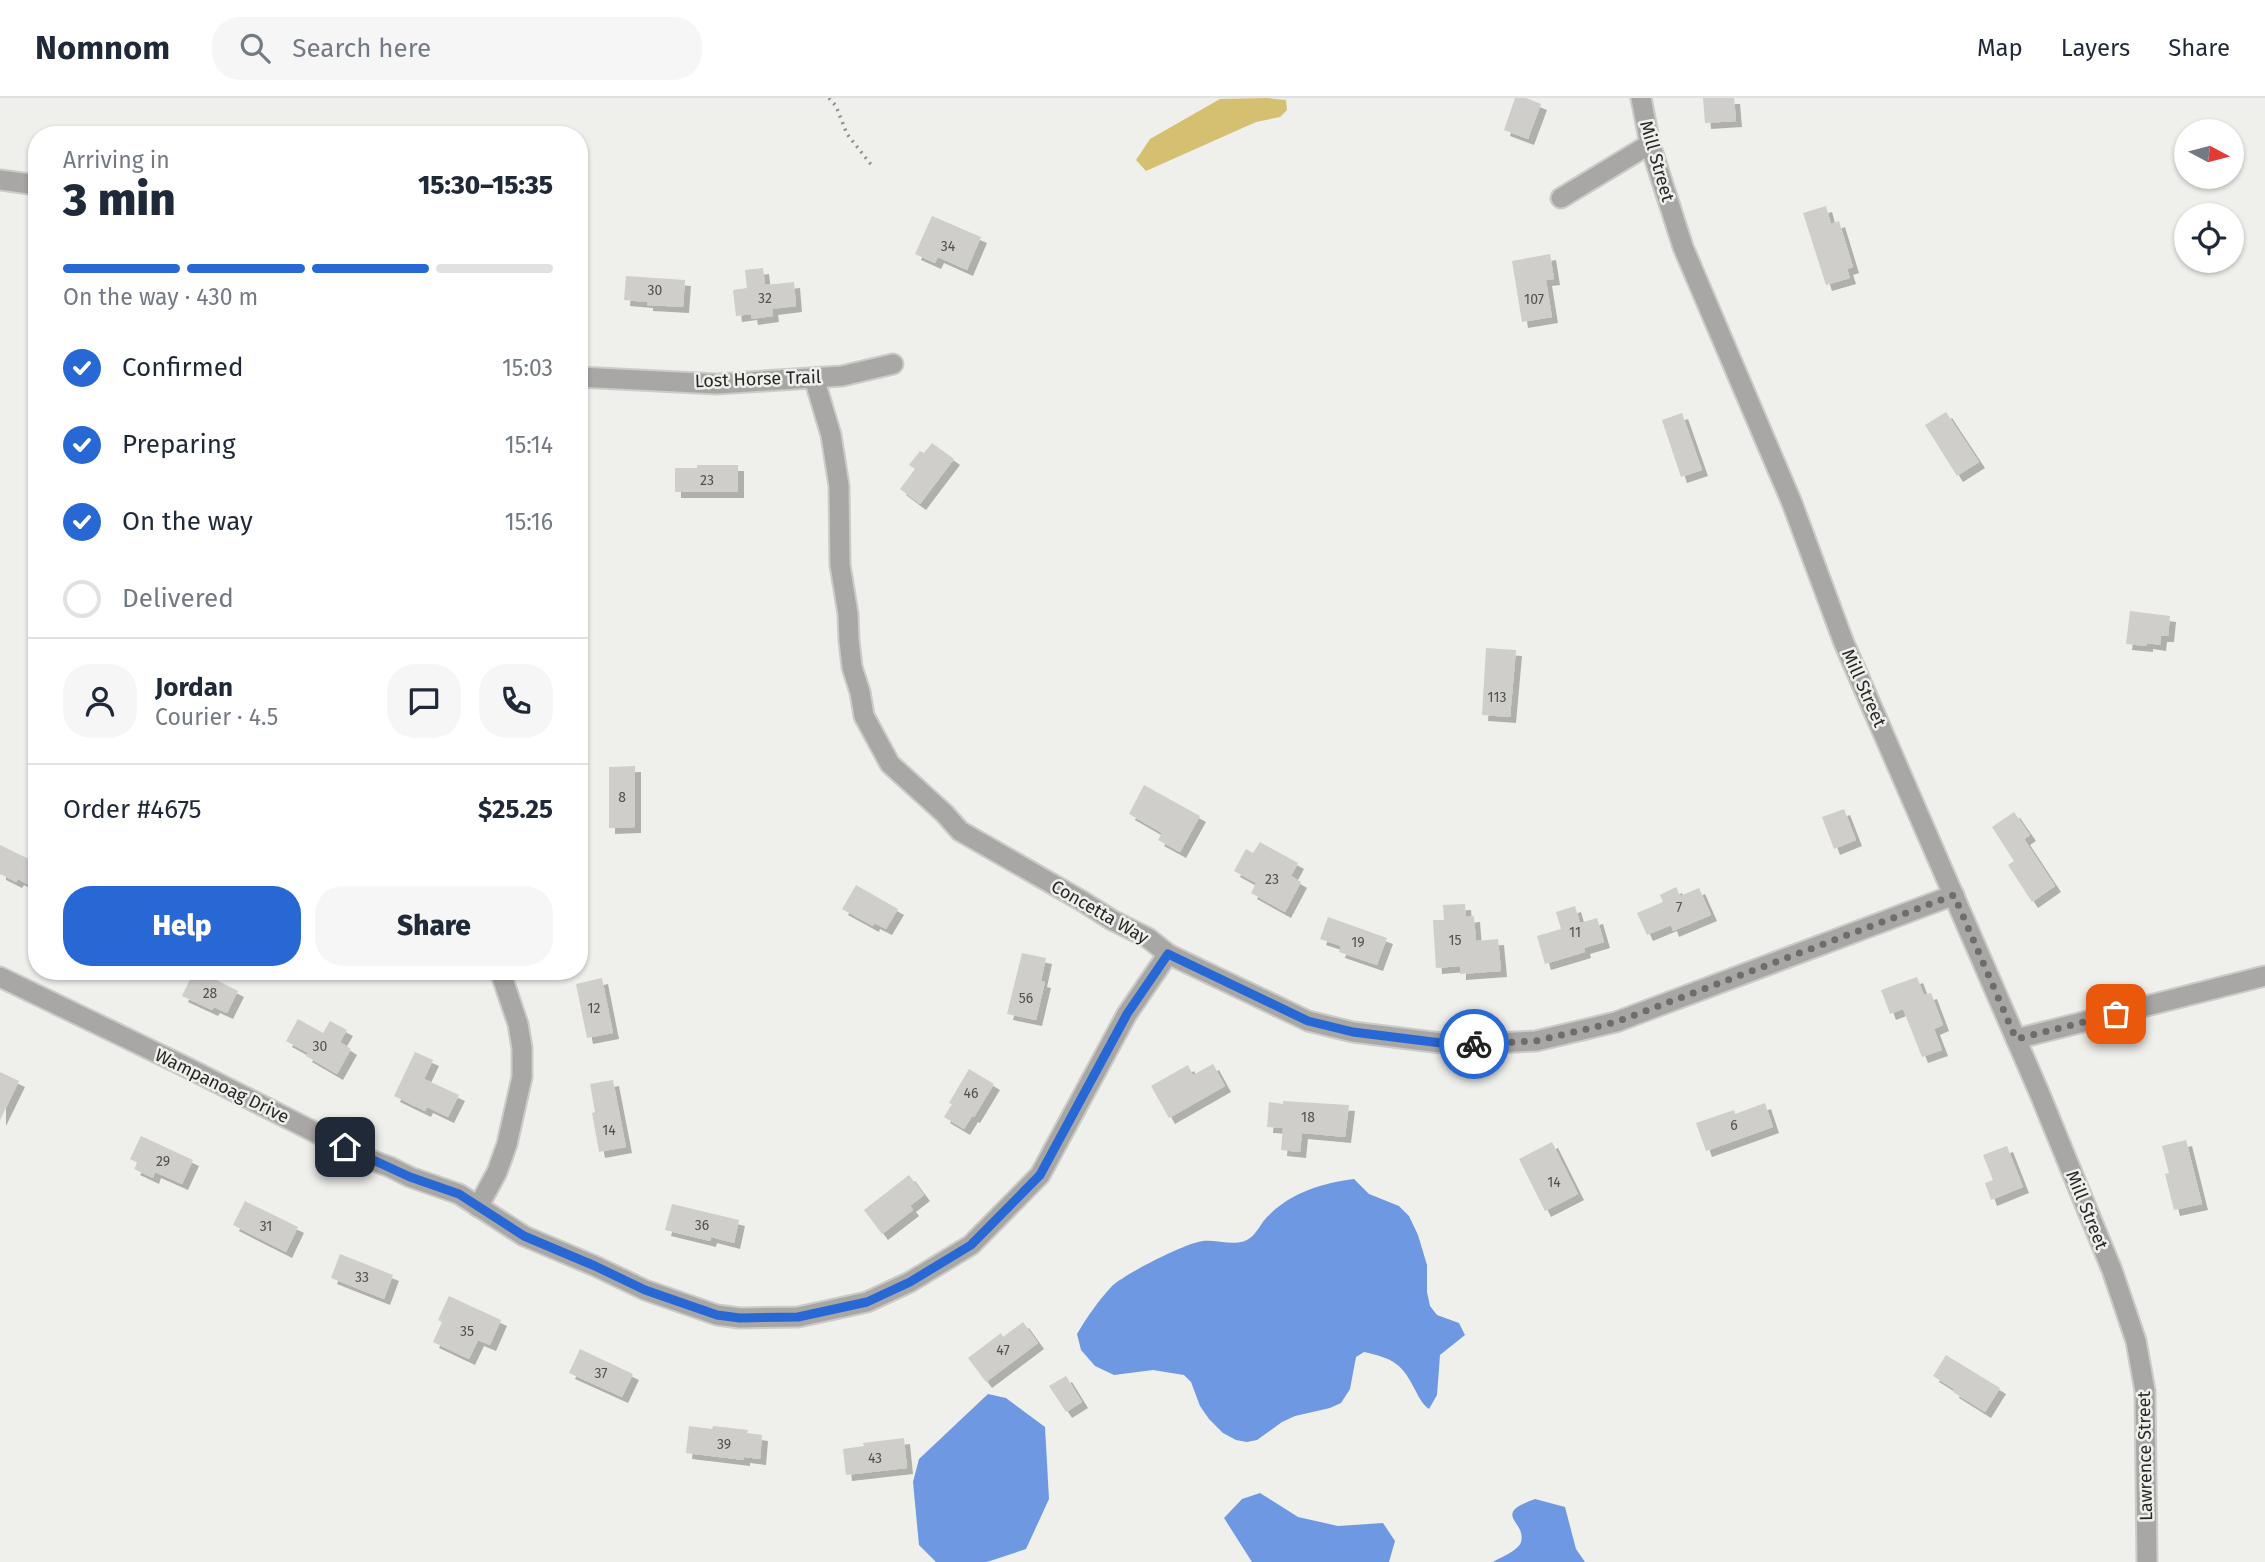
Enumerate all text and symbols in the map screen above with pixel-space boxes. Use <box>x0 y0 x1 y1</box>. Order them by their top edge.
search box <box>212 17 702 80</box>
text: Nomnom <box>35 28 170 68</box>
icon: search <box>236 29 274 67</box>
text: Search here <box>292 33 431 64</box>
text: Map <box>1977 34 2023 62</box>
text: Layers <box>2061 34 2130 62</box>
text: Share <box>2168 34 2230 62</box>
street label: Mill Street <box>1635 118 1679 205</box>
north arrow <box>2174 119 2244 189</box>
map controls <box>2174 119 2244 273</box>
text: Arriving in <box>63 146 170 174</box>
text: 15:30–15:35 <box>418 170 553 201</box>
text: 3 min <box>63 172 176 227</box>
button: locate <box>2174 203 2244 273</box>
house number: 34 <box>941 238 956 255</box>
house number: 30 <box>648 282 663 299</box>
text: On the way · 430 m <box>63 283 258 311</box>
house number: 32 <box>758 290 772 307</box>
house number: 107 <box>1524 291 1544 308</box>
icon: check <box>63 349 101 387</box>
text: Confirmed <box>122 352 243 383</box>
text: 15:03 <box>502 354 553 382</box>
street label: Lost Horse Trail <box>694 366 822 392</box>
icon: check <box>63 426 101 464</box>
text: Preparing <box>122 429 235 460</box>
text: 15:14 <box>505 431 553 459</box>
house number: 23 <box>700 472 714 489</box>
icon: check <box>63 503 101 541</box>
text: On the way <box>122 506 253 537</box>
text: 15:16 <box>505 508 553 536</box>
text: Delivered <box>122 583 234 614</box>
street label: Mill Street <box>1837 646 1891 731</box>
button: person <box>63 664 137 738</box>
button: chat <box>387 664 461 738</box>
button: phone <box>479 664 553 738</box>
text: Jordan <box>155 672 233 703</box>
house number: 113 <box>1488 689 1506 706</box>
text: Courier · 4.5 <box>155 703 278 731</box>
house number: 8 <box>618 789 626 806</box>
text: Order #4675 <box>63 794 202 825</box>
text: $25.25 <box>478 794 553 825</box>
house number: 23 <box>1265 871 1279 888</box>
street label: Concetta Way <box>1047 875 1153 949</box>
button: Help <box>63 886 301 966</box>
button: Share <box>315 886 553 966</box>
house number: 7 <box>1676 899 1682 916</box>
house number: 11 <box>1569 924 1581 941</box>
house number: 15 <box>1448 932 1462 949</box>
house number: 19 <box>1351 934 1365 951</box>
pin <box>2086 984 2146 1044</box>
house number: 28 <box>203 985 218 1002</box>
house number: 56 <box>1019 990 1033 1007</box>
icon: bag <box>2097 995 2135 1033</box>
house number: 12 <box>588 1000 601 1017</box>
courier <box>1439 1009 1509 1079</box>
icon: bike <box>1455 1025 1493 1063</box>
house number: 30 <box>313 1038 328 1055</box>
street label: Wampanoag Drive <box>151 1044 293 1128</box>
house number: 46 <box>964 1085 978 1102</box>
house number: 18 <box>1301 1109 1315 1126</box>
pin <box>315 1117 375 1177</box>
house number: 6 <box>1730 1117 1738 1134</box>
house number: 14 <box>602 1122 616 1139</box>
icon: home <box>326 1128 364 1166</box>
house number: 29 <box>156 1153 170 1170</box>
street label: Mill Street <box>2061 1167 2113 1253</box>
house number: 14 <box>1547 1174 1561 1191</box>
house number: 36 <box>695 1217 709 1234</box>
house number: 31 <box>260 1218 272 1235</box>
house number: 33 <box>355 1269 369 1286</box>
house number: 35 <box>460 1323 474 1340</box>
house number: 47 <box>996 1342 1010 1359</box>
house number: 37 <box>594 1365 608 1382</box>
street label: Lawrence Street <box>2133 1390 2157 1521</box>
house number: 39 <box>717 1436 731 1453</box>
house number: 43 <box>868 1450 882 1467</box>

